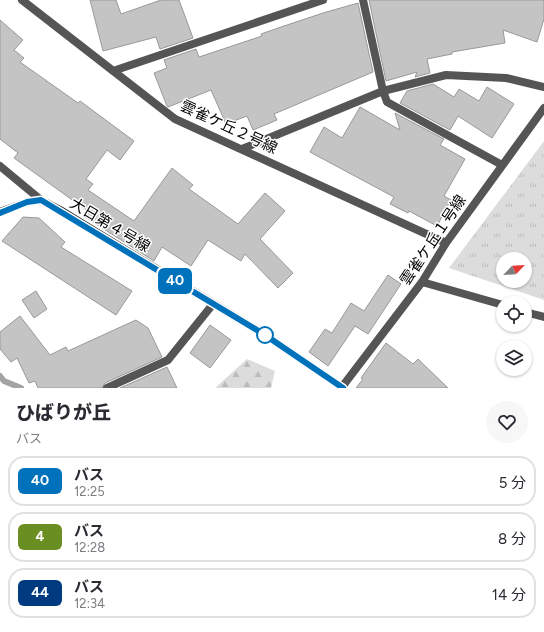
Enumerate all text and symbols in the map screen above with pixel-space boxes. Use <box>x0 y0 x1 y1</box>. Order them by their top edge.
street label: 雲雀ケ丘２号線 <box>178 97 280 157</box>
street label: 雲雀ケ丘１号線 <box>396 191 470 289</box>
street label: 大日第４号線 <box>67 194 153 256</box>
north arrow <box>496 252 532 288</box>
map controls <box>496 252 532 376</box>
line badge: 40 <box>157 268 193 294</box>
text: 40 <box>166 272 184 289</box>
button: locate <box>496 296 532 332</box>
unlabelled marker <box>256 326 274 344</box>
button: layers <box>496 340 532 376</box>
text: ひばりが丘 <box>16 401 111 424</box>
button: heart <box>486 401 528 443</box>
text: バス <box>16 431 42 446</box>
text: バス <box>74 466 104 484</box>
text: 40 <box>31 472 49 489</box>
text: 5 分 <box>499 474 526 492</box>
text: 12:25 <box>74 484 105 499</box>
text: バス <box>74 522 104 540</box>
text: 4 <box>36 528 44 545</box>
text: 8 分 <box>498 530 526 548</box>
text: 12:28 <box>74 540 105 555</box>
text: バス <box>74 578 104 596</box>
text: 44 <box>31 584 49 601</box>
text: 14 分 <box>492 586 526 604</box>
text: 12:34 <box>74 596 105 611</box>

